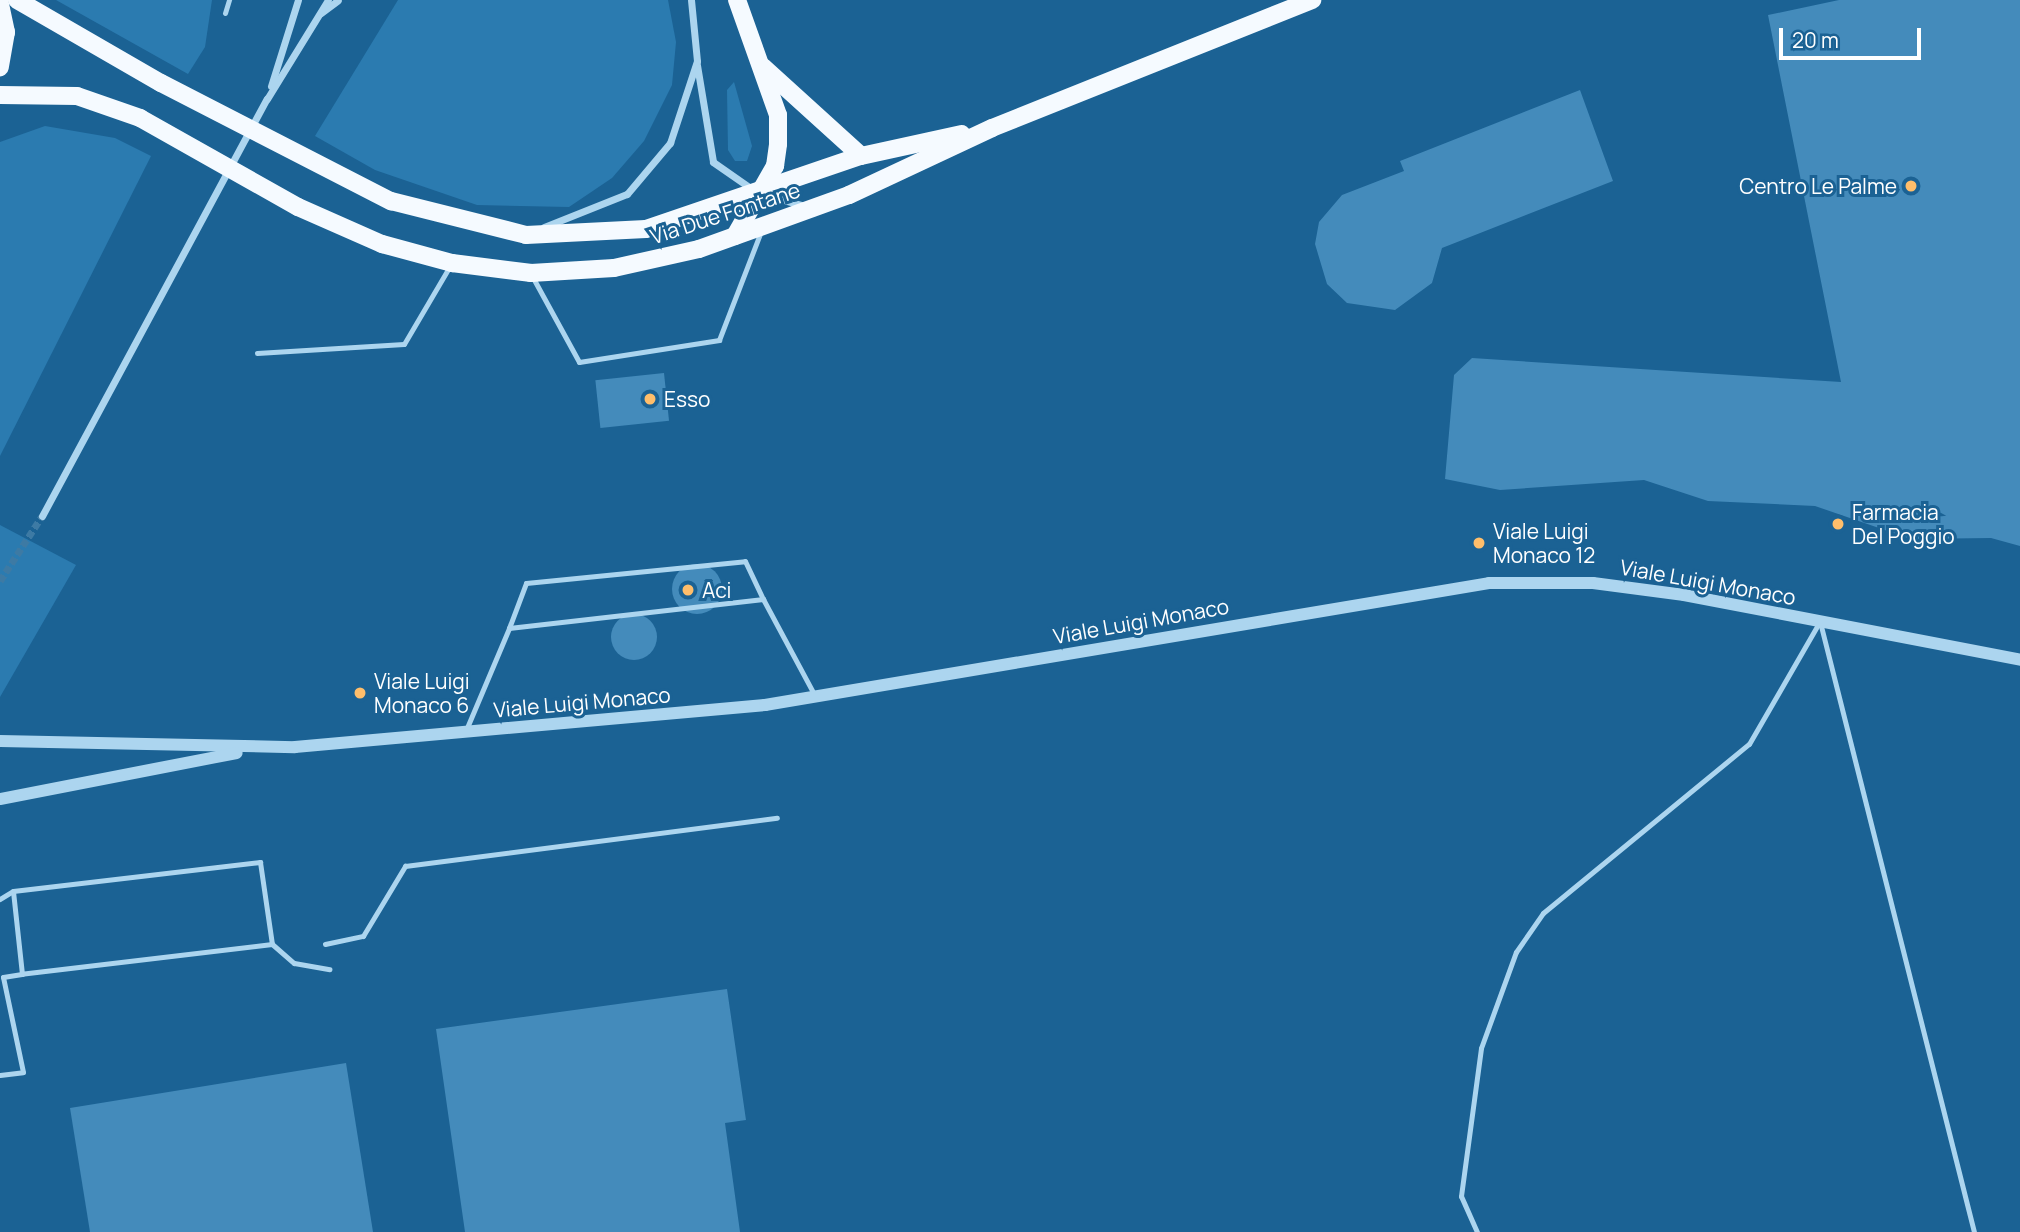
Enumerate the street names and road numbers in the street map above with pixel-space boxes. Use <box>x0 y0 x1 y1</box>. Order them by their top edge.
street label: Via Due Fontane <box>647 177 803 249</box>
street label: Viale Luigi Monaco <box>1618 554 1798 610</box>
street label: Viale Luigi Monaco <box>1051 593 1231 649</box>
street label: Viale Luigi Monaco <box>492 682 672 722</box>

